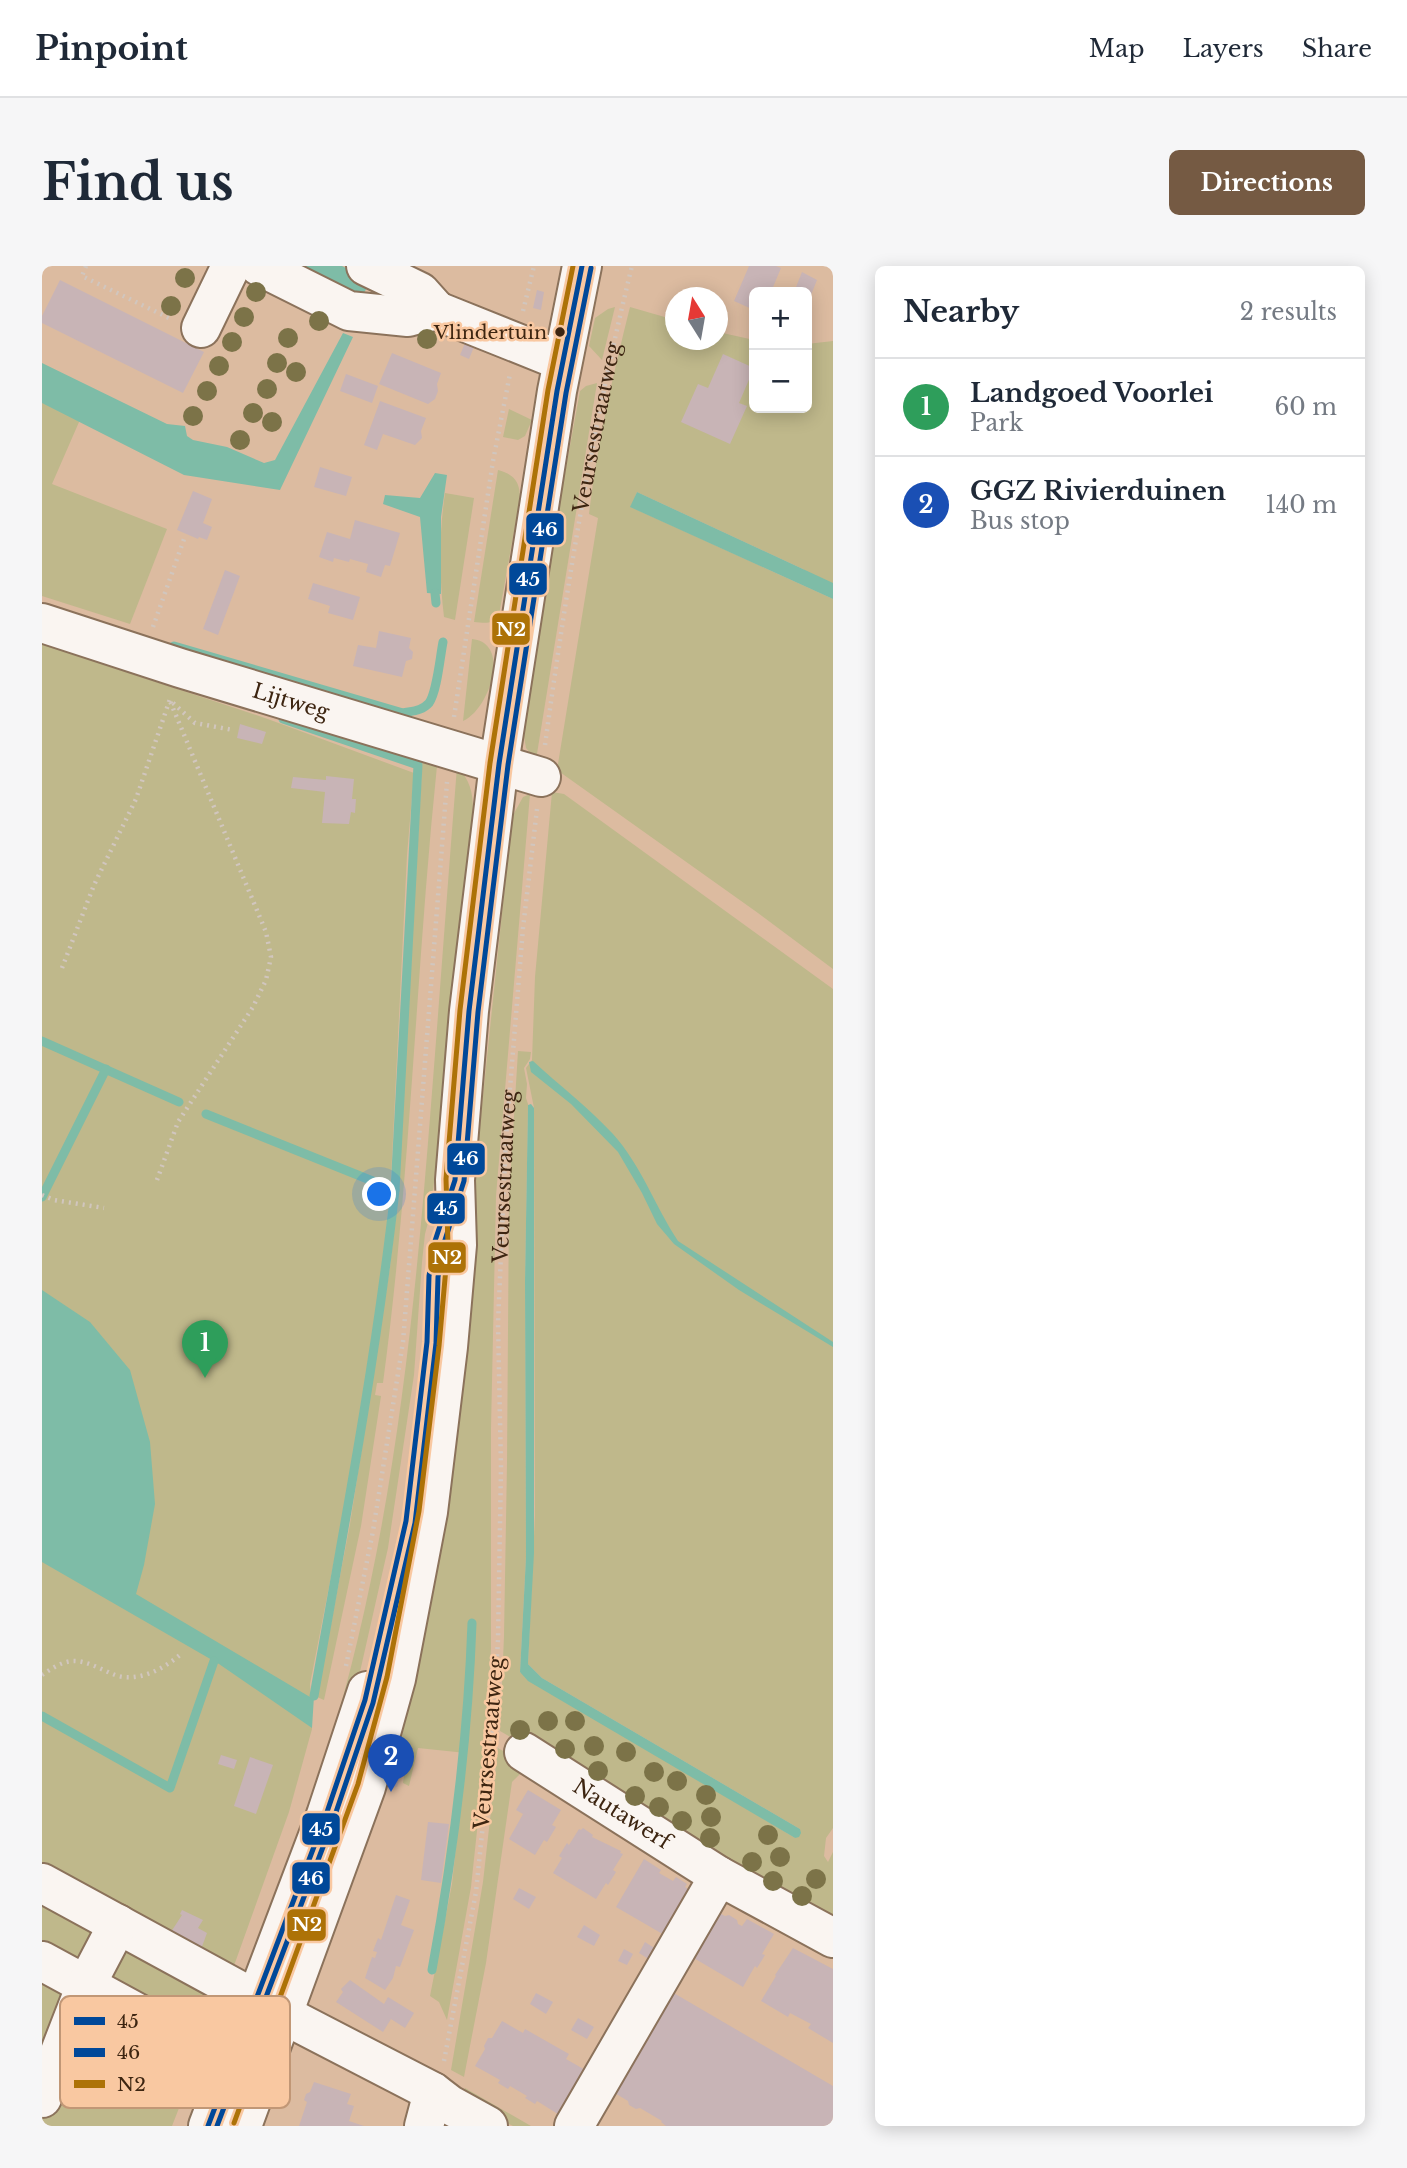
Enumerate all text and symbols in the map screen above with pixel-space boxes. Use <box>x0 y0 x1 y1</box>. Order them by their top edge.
text: Pinpoint <box>35 28 188 69</box>
text: Map <box>1089 34 1145 63</box>
text: Layers <box>1183 34 1264 63</box>
text: Share <box>1302 34 1372 63</box>
button: Directions <box>1169 150 1365 215</box>
text: Find us <box>42 152 234 213</box>
north arrow <box>665 287 728 350</box>
map controls <box>749 287 812 413</box>
button: + <box>749 287 812 350</box>
text: Nearby <box>903 293 1019 330</box>
text: 2 results <box>1240 298 1337 326</box>
place label: Vlindertuin <box>433 321 547 344</box>
marker: Vlindertuin <box>553 325 567 339</box>
street label: Veursestraatweg <box>568 339 627 516</box>
button: − <box>749 350 812 413</box>
text: Landgoed Voorlei <box>970 377 1213 409</box>
text: 1 <box>921 393 931 421</box>
text: 60 m <box>1275 393 1337 421</box>
text: Park <box>970 409 1023 437</box>
text: GGZ Rivierduinen <box>970 475 1226 507</box>
text: 2 <box>919 491 933 519</box>
text: 140 m <box>1266 491 1337 519</box>
text: Bus stop <box>970 507 1070 535</box>
line badge: 46 <box>525 512 565 546</box>
text: 46 <box>532 518 558 541</box>
line badge: 45 <box>508 562 548 596</box>
text: 45 <box>516 568 540 591</box>
line badge: N2 <box>491 612 531 646</box>
text: N2 <box>496 618 526 641</box>
street label: Lijtweg <box>249 678 333 725</box>
street label: Veursestraatweg <box>488 1088 523 1265</box>
line badge: 46 <box>446 1142 486 1176</box>
text: 46 <box>453 1147 479 1170</box>
your location <box>362 1177 396 1211</box>
line badge: 45 <box>426 1192 466 1225</box>
text: 45 <box>434 1197 458 1220</box>
line badge: N2 <box>427 1241 467 1274</box>
text: N2 <box>432 1246 462 1269</box>
pin: 1 <box>182 1320 228 1378</box>
street label: Veursestraatweg <box>468 1655 510 1831</box>
pin: 2 <box>368 1734 414 1792</box>
street label: Nautawerf <box>568 1773 678 1856</box>
line badge: 45 <box>301 1812 341 1846</box>
text: 45 <box>309 1818 333 1841</box>
line badge: 46 <box>291 1861 331 1895</box>
text: 46 <box>298 1867 324 1890</box>
line badge: N2 <box>286 1908 327 1942</box>
text: N2 <box>292 1913 322 1936</box>
legend <box>60 1996 290 2108</box>
text: 45 <box>117 2010 139 2033</box>
text: 46 <box>117 2041 140 2064</box>
text: N2 <box>117 2073 146 2096</box>

